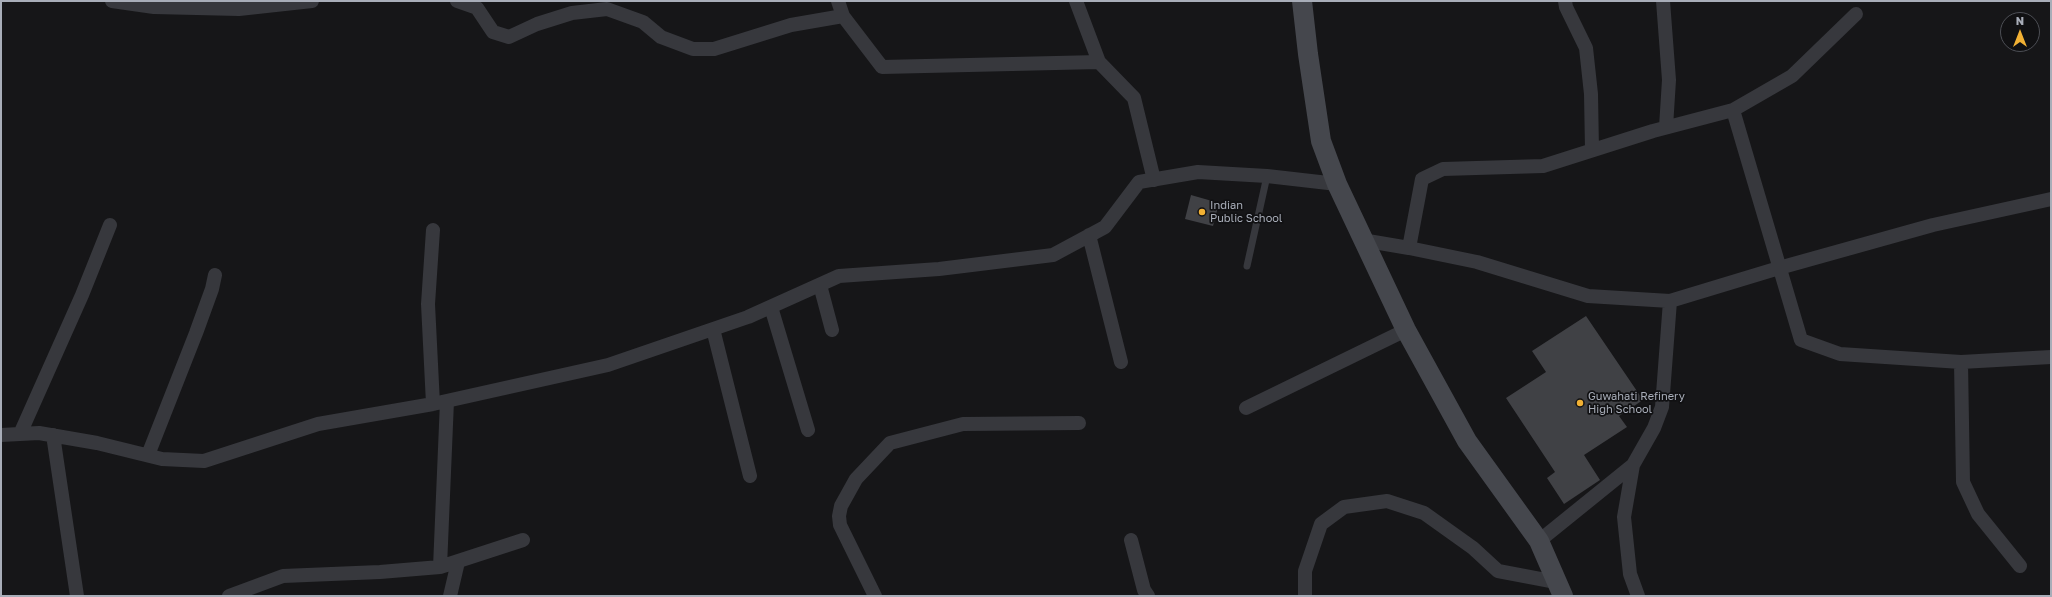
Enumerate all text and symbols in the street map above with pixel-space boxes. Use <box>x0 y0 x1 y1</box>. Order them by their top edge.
north arrow <box>2000 12 2040 52</box>
text: N <box>2016 14 2024 27</box>
place label: Indian Public School <box>1210 199 1282 225</box>
marker: Indian Public School <box>1197 207 1207 217</box>
place label: Guwahati Refinery High School <box>1588 390 1685 416</box>
marker: Guwahati Refinery High School <box>1575 398 1585 408</box>

